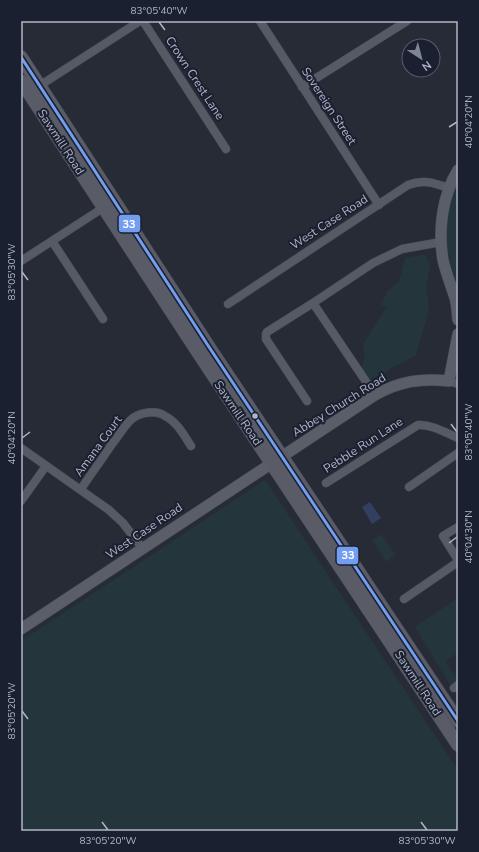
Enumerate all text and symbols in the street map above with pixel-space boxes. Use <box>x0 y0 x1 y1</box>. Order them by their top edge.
text: 83°05'40"W <box>131 4 187 18</box>
street label: Crown Crest Lane <box>162 33 228 123</box>
north arrow <box>401 38 441 78</box>
text: N <box>419 57 434 74</box>
street label: Sovereign Street <box>298 64 361 149</box>
text: 40°04'20"N <box>462 95 476 149</box>
street label: Sawmill Road <box>34 106 88 178</box>
street label: West Case Road <box>287 191 371 253</box>
line badge: 33 <box>118 214 141 233</box>
text: 33 <box>122 217 136 232</box>
text: 83°05'30"W <box>5 244 19 300</box>
street label: Abbey Church Road <box>289 370 389 440</box>
street label: Sawmill Road <box>210 377 266 449</box>
text: 83°05'40"W <box>462 404 476 460</box>
text: 40°04'20"N <box>5 411 19 465</box>
unlabelled marker <box>250 411 260 421</box>
street label: Amana Court <box>71 412 126 480</box>
street label: Pebble Run Lane <box>320 413 406 477</box>
street label: West Case Road <box>103 499 185 563</box>
text: 40°04'30"N <box>462 510 476 564</box>
line badge: 33 <box>336 546 359 565</box>
text: 33 <box>341 548 355 563</box>
street label: Sawmill Road <box>391 647 445 719</box>
text: 83°05'20"W <box>5 683 19 739</box>
text: 83°05'20"W <box>80 834 136 848</box>
text: 83°05'30"W <box>399 834 455 848</box>

